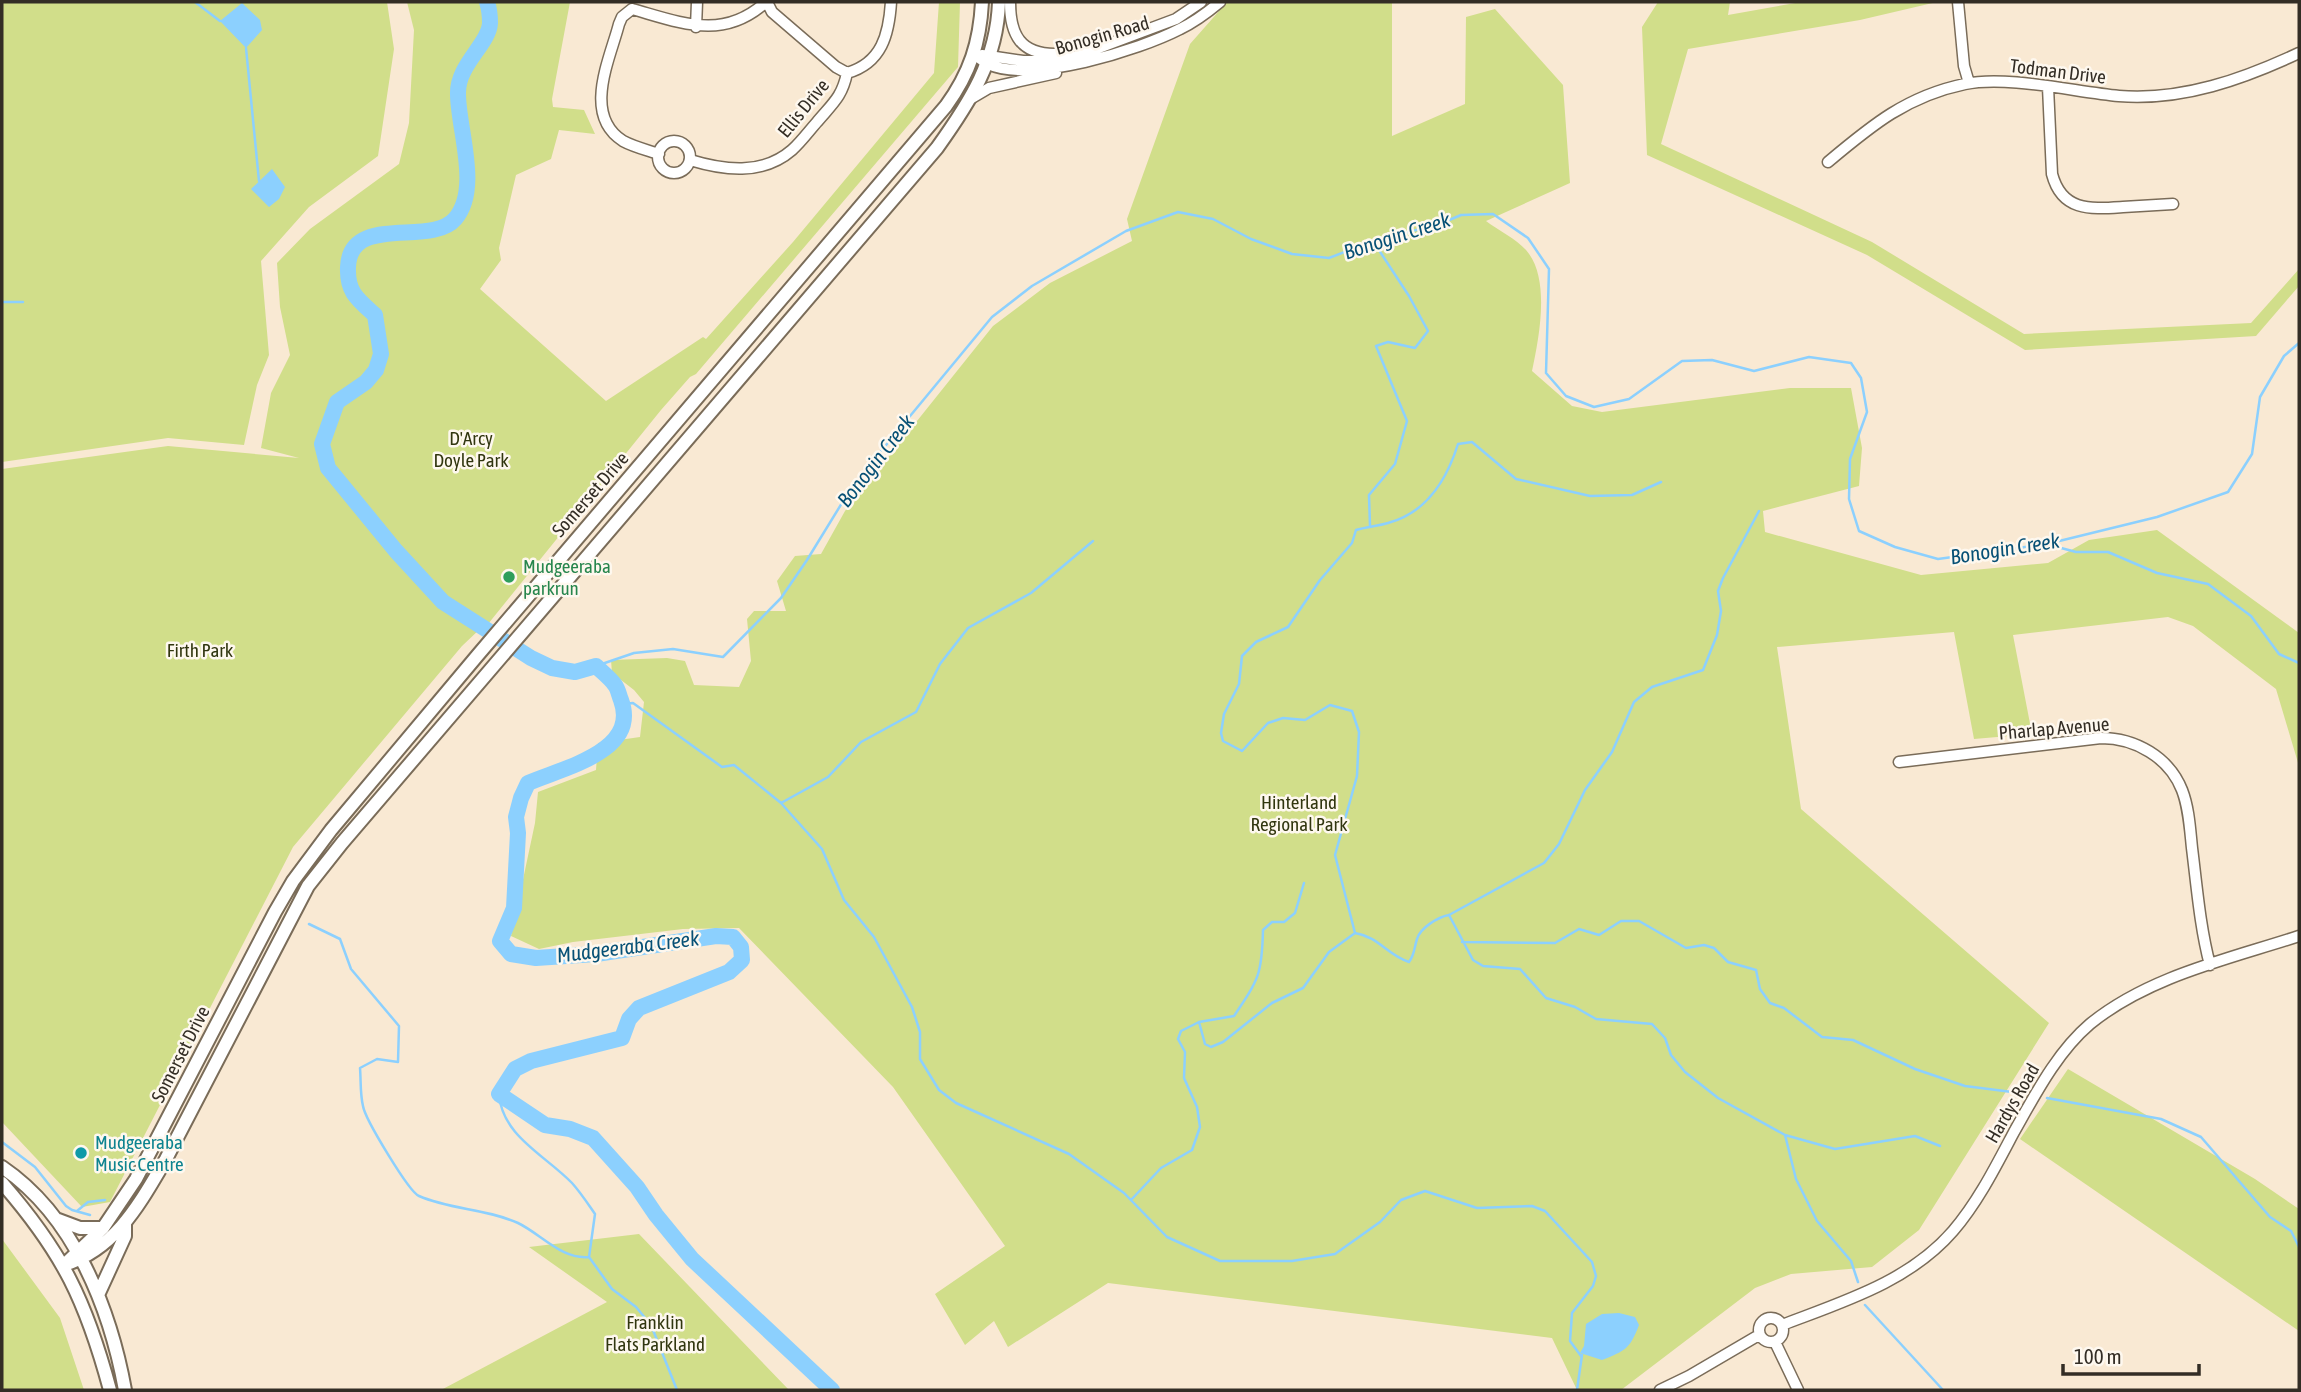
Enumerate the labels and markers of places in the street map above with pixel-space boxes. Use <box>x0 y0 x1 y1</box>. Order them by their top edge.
place label: Mudgeeraba parkrun <box>523 555 611 599</box>
marker: Mudgeeraba parkrun <box>501 569 517 585</box>
place label: Mudgeeraba Music Centre <box>95 1131 184 1175</box>
marker: Mudgeeraba Music Centre <box>73 1145 89 1161</box>

